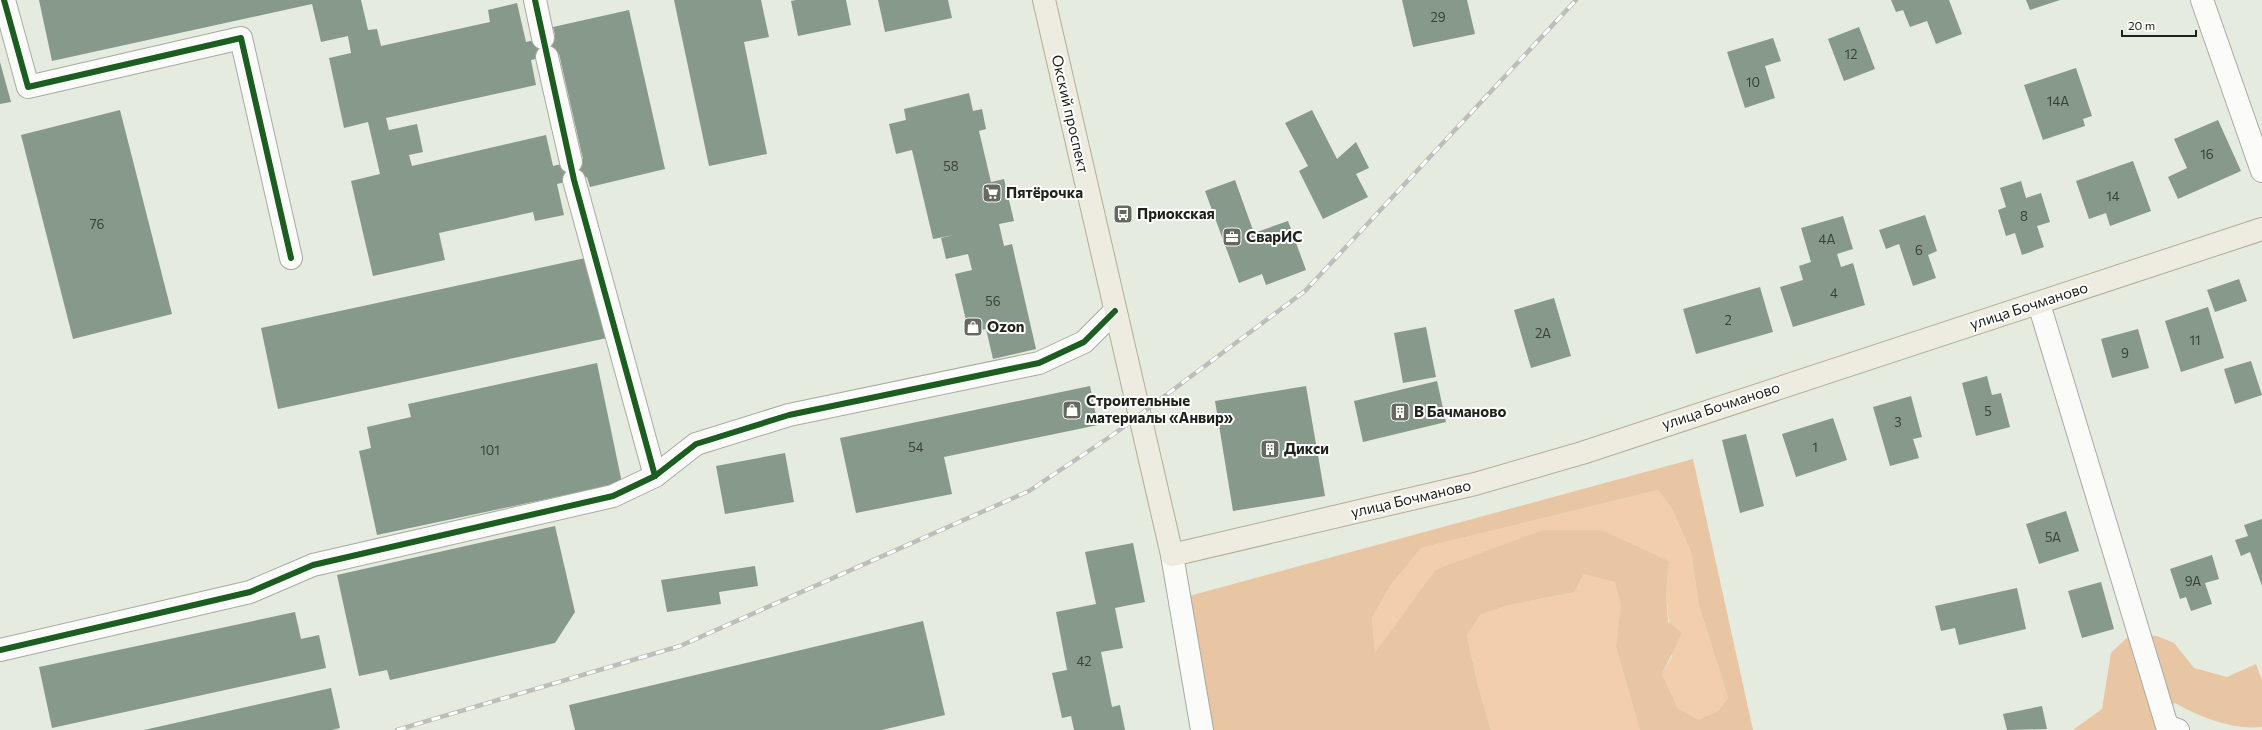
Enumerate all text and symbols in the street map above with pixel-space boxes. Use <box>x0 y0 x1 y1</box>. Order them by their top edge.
house number: 29 <box>1430 9 1446 25</box>
scale bar <box>2122 12 2196 38</box>
text: 20 m <box>2128 18 2155 32</box>
house number: 12 <box>1845 46 1857 62</box>
street label: Окский проспект <box>1049 53 1093 175</box>
house number: 10 <box>1746 74 1760 90</box>
house number: 14А <box>2047 93 2069 109</box>
house number: 16 <box>2200 146 2214 162</box>
house number: 58 <box>943 158 959 174</box>
supermarket icon: Пятёрочка <box>981 182 1003 204</box>
place label: Пятёрочка <box>1006 183 1083 201</box>
house number: 14 <box>2106 188 2120 204</box>
bus stop icon: Приокская <box>1112 203 1134 225</box>
place label: Приокская <box>1137 204 1215 222</box>
house number: 8 <box>2020 208 2028 224</box>
house number: 76 <box>90 216 104 232</box>
office icon: СварИС <box>1221 226 1243 248</box>
place label: СварИС <box>1246 227 1303 245</box>
house number: 4А <box>1819 231 1835 247</box>
house number: 6 <box>1915 242 1923 258</box>
street label: улица Бочманово <box>1967 277 2090 333</box>
house number: 4 <box>1830 285 1838 301</box>
house number: 56 <box>985 293 1001 309</box>
house number: 2 <box>1724 312 1732 328</box>
shop icon: Ozon <box>962 316 984 338</box>
place label: Ozon <box>987 317 1025 335</box>
house number: 2А <box>1535 325 1551 341</box>
house number: 11 <box>2189 332 2201 348</box>
house number: 9 <box>2121 345 2129 361</box>
street label: улица Бочманово <box>1659 377 1782 433</box>
place label: Строительные материалы «Анвир» <box>1086 391 1233 426</box>
shop icon: Строительные материалы «Анвир» <box>1061 399 1083 421</box>
building icon: В Бачманово <box>1389 401 1411 423</box>
place label: В Бачманово <box>1414 402 1506 420</box>
house number: 5 <box>1984 403 1992 419</box>
house number: 3 <box>1894 414 1902 430</box>
building icon: Дикси <box>1259 438 1281 460</box>
house number: 54 <box>908 439 924 455</box>
place label: Дикси <box>1284 439 1329 457</box>
house number: 1 <box>1812 439 1818 455</box>
house number: 101 <box>480 442 500 458</box>
street label: улица Бочманово <box>1349 475 1473 521</box>
house number: 5А <box>2045 529 2061 545</box>
house number: 9А <box>2185 573 2201 589</box>
house number: 42 <box>1077 653 1091 669</box>

